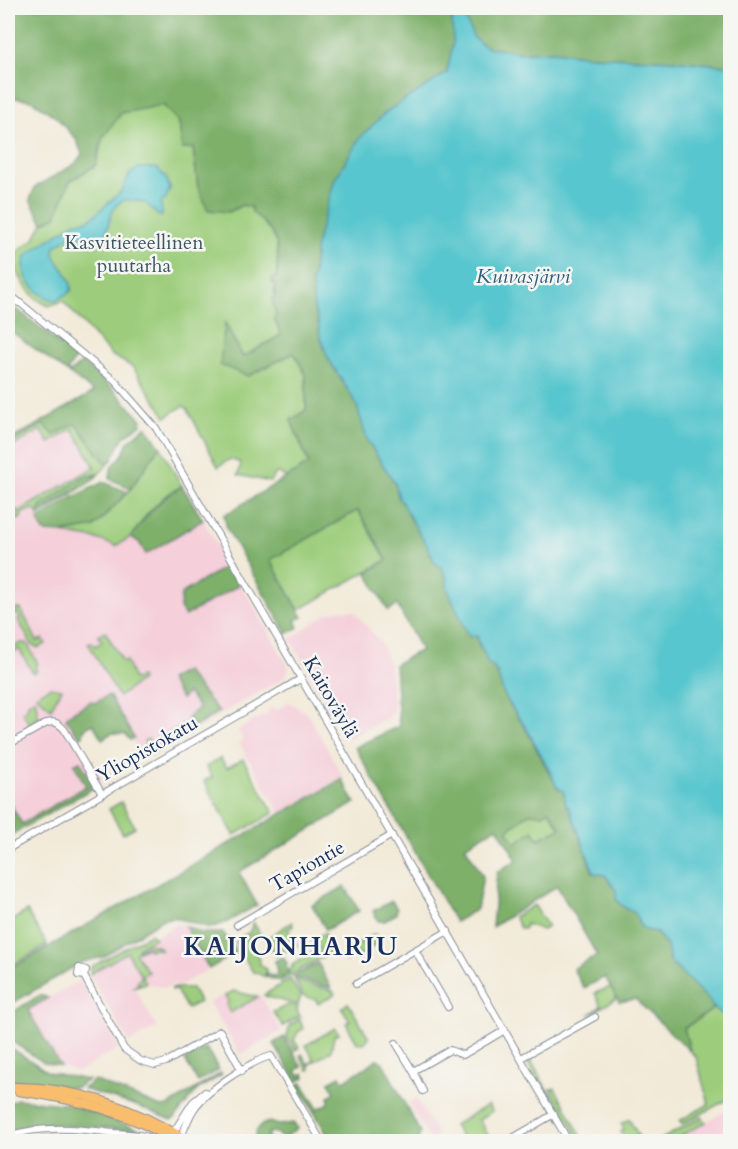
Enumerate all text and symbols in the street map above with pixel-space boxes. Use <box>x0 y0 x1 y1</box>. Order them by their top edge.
park label: Kasvitieteellinen puutarha <box>64 229 204 279</box>
water label: Kuivasjärvi <box>476 262 570 291</box>
street label: Kaitoväylä <box>297 651 365 743</box>
street label: Yliopistokatu <box>91 709 203 789</box>
street label: Tapiontie <box>264 834 350 898</box>
district label: KAIJONHARJU <box>183 929 399 964</box>

